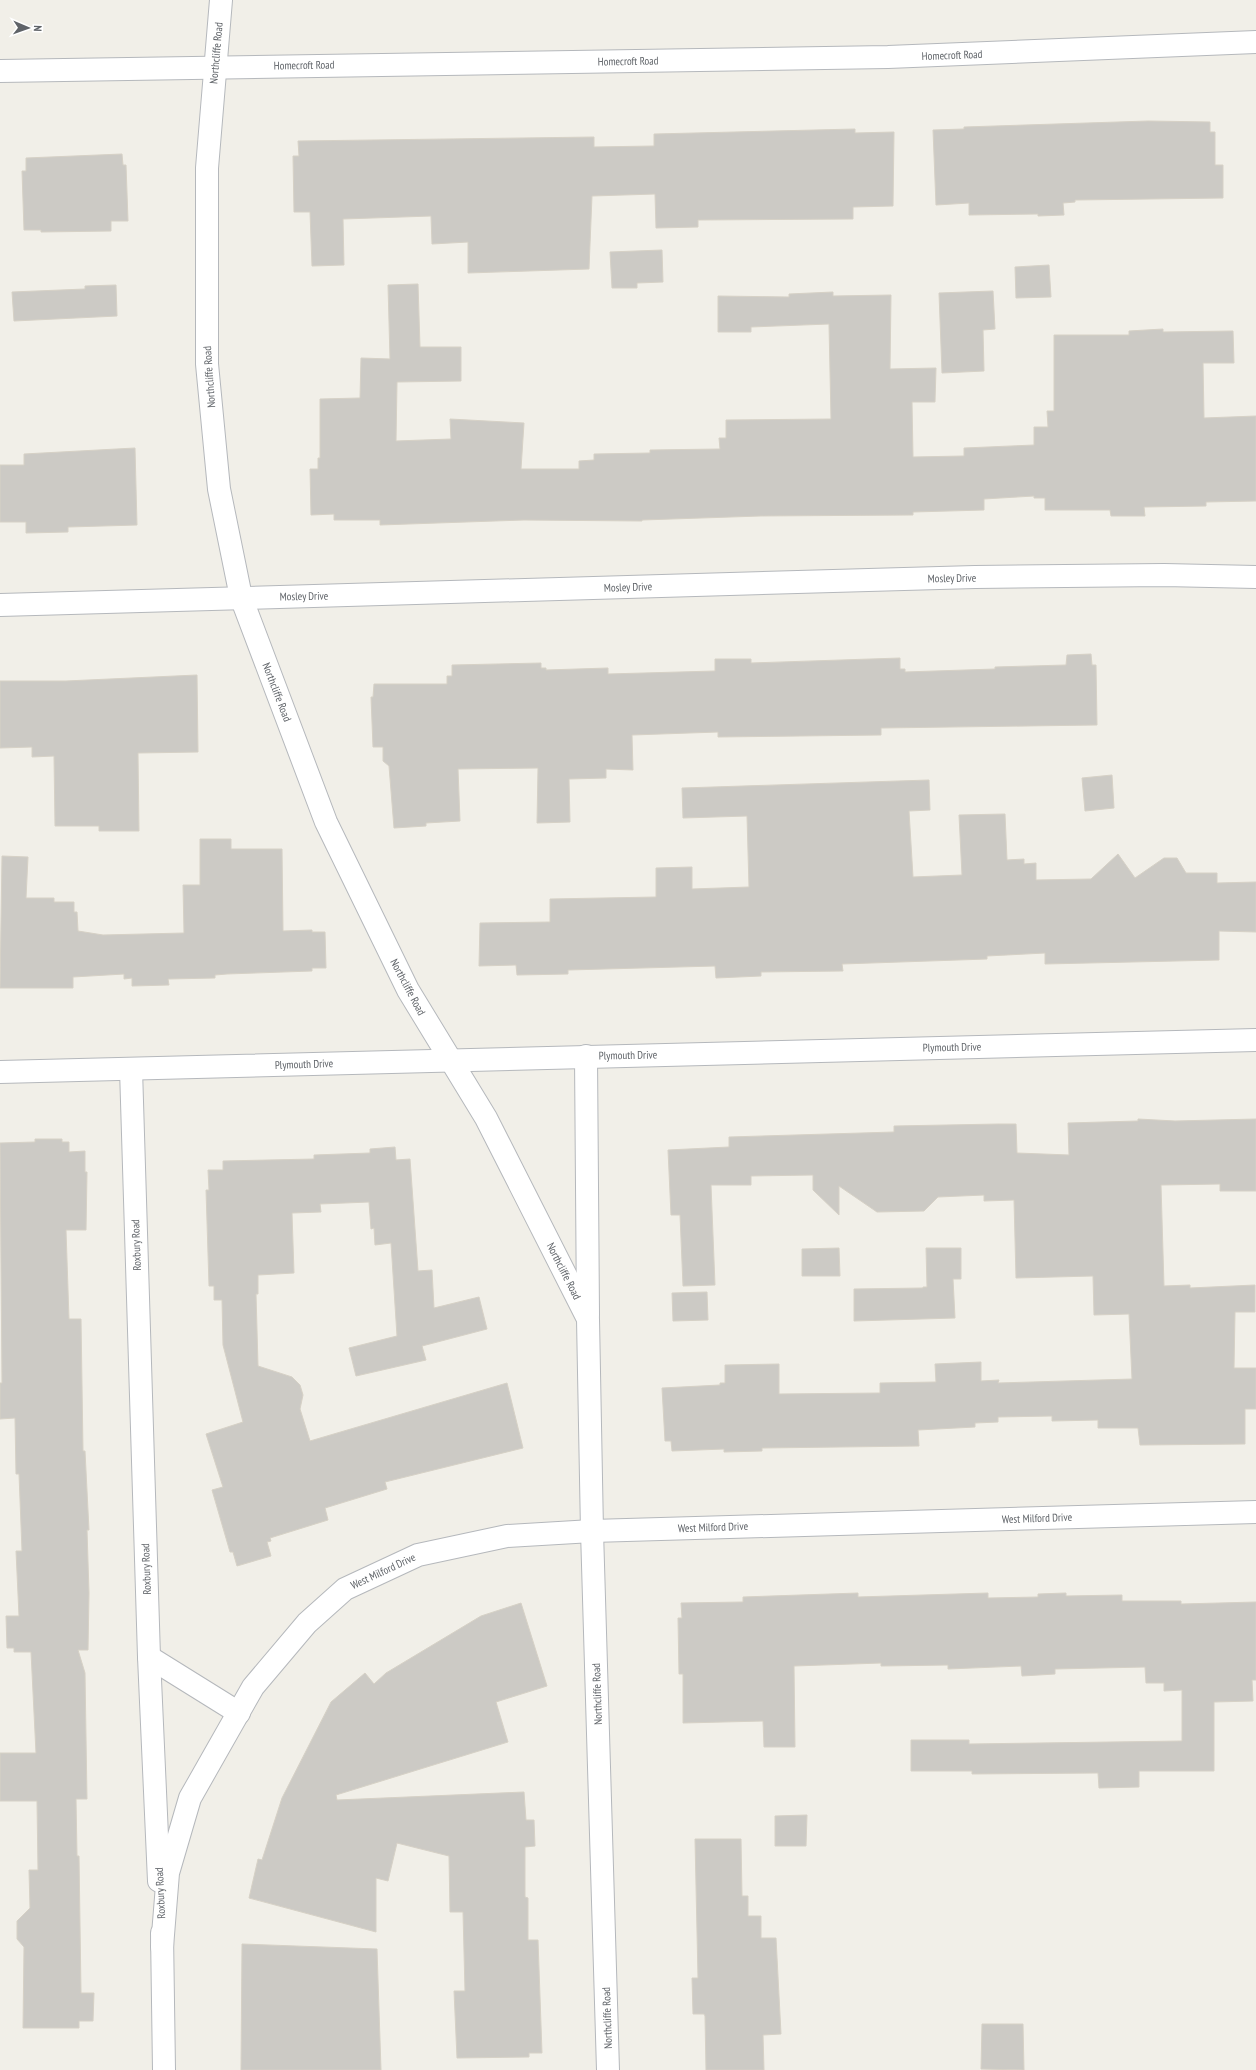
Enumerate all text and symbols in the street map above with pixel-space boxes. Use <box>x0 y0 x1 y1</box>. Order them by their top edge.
north arrow <box>8 8 48 48</box>
street label: Northcliffe Road <box>206 21 226 84</box>
text: N <box>31 25 45 32</box>
street label: Homecroft Road <box>921 47 983 63</box>
street label: Homecroft Road <box>598 53 659 69</box>
street label: Homecroft Road <box>274 57 335 73</box>
street label: Northcliffe Road <box>200 345 218 408</box>
street label: Mosley Drive <box>928 571 977 585</box>
street label: Mosley Drive <box>603 579 653 595</box>
street label: Mosley Drive <box>280 589 329 603</box>
street label: Northcliffe Road <box>259 661 295 724</box>
street label: Northcliffe Road <box>387 956 429 1018</box>
street label: Plymouth Drive <box>923 1039 982 1055</box>
street label: Plymouth Drive <box>599 1047 658 1063</box>
street label: Plymouth Drive <box>275 1056 334 1072</box>
street label: Roxbury Road <box>128 1219 144 1271</box>
street label: Northcliffe Road <box>544 1240 584 1302</box>
street label: West Milford Drive <box>1002 1510 1073 1526</box>
street label: West Milford Drive <box>678 1519 749 1535</box>
street label: Roxbury Road <box>138 1543 154 1595</box>
street label: West Milford Drive <box>348 1550 418 1592</box>
street label: Northcliffe Road <box>589 1663 605 1725</box>
street label: Roxbury Road <box>152 1867 168 1919</box>
street label: Northcliffe Road <box>599 1987 615 2049</box>

